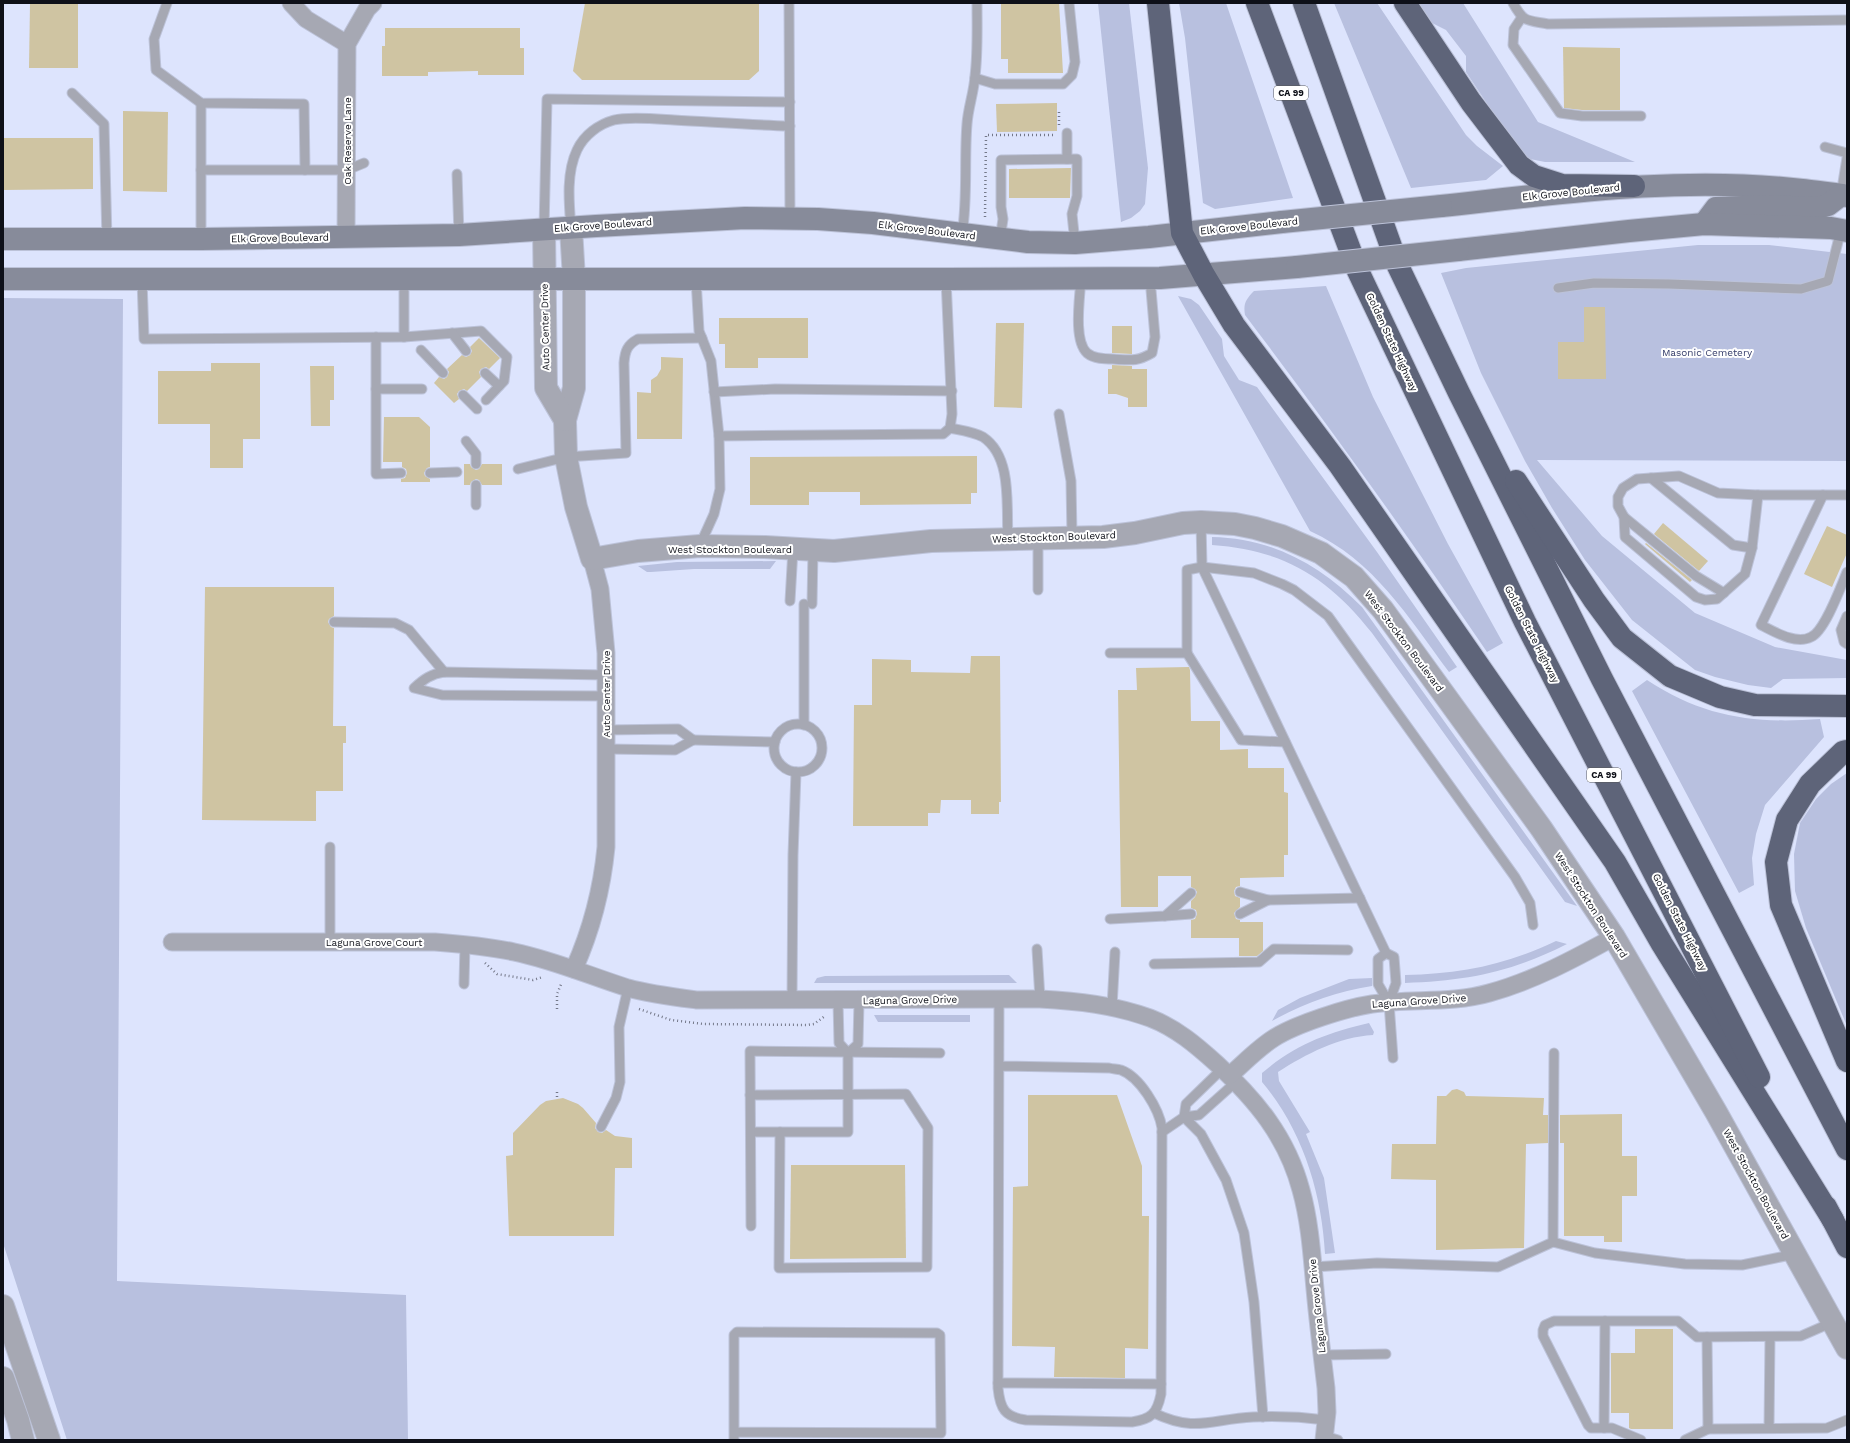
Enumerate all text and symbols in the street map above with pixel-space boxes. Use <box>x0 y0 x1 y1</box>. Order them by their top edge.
road number: CA 99 <box>1274 86 1308 100</box>
street label: Oak Reserve Lane <box>342 97 353 185</box>
street label: Elk Grove Boulevard <box>1522 181 1620 203</box>
street label: Elk Grove Boulevard <box>1200 215 1298 237</box>
street label: Elk Grove Boulevard <box>554 216 652 234</box>
street label: Elk Grove Boulevard <box>878 219 976 241</box>
street label: Elk Grove Boulevard <box>231 232 329 244</box>
street label: Auto Center Drive <box>539 283 551 371</box>
street label: Golden State Highway <box>1364 291 1420 394</box>
park label: Masonic Cemetery <box>1662 347 1753 358</box>
street label: West Stockton Boulevard <box>992 529 1116 545</box>
street label: West Stockton Boulevard <box>668 544 792 555</box>
street label: Golden State Highway <box>1503 584 1562 685</box>
street label: West Stockton Boulevard <box>1362 588 1446 694</box>
street label: Auto Center Drive <box>601 650 612 738</box>
road number: CA 99 <box>1587 768 1621 782</box>
street label: West Stockton Boulevard <box>1553 850 1629 960</box>
street label: Golden State Highway <box>1651 872 1710 973</box>
street label: Laguna Grove Court <box>326 937 423 948</box>
street label: Laguna Grove Drive <box>1371 992 1467 1010</box>
street label: Laguna Grove Drive <box>863 994 958 1006</box>
street label: West Stockton Boulevard <box>1721 1127 1791 1241</box>
street label: Laguna Grove Drive <box>1307 1258 1327 1354</box>

